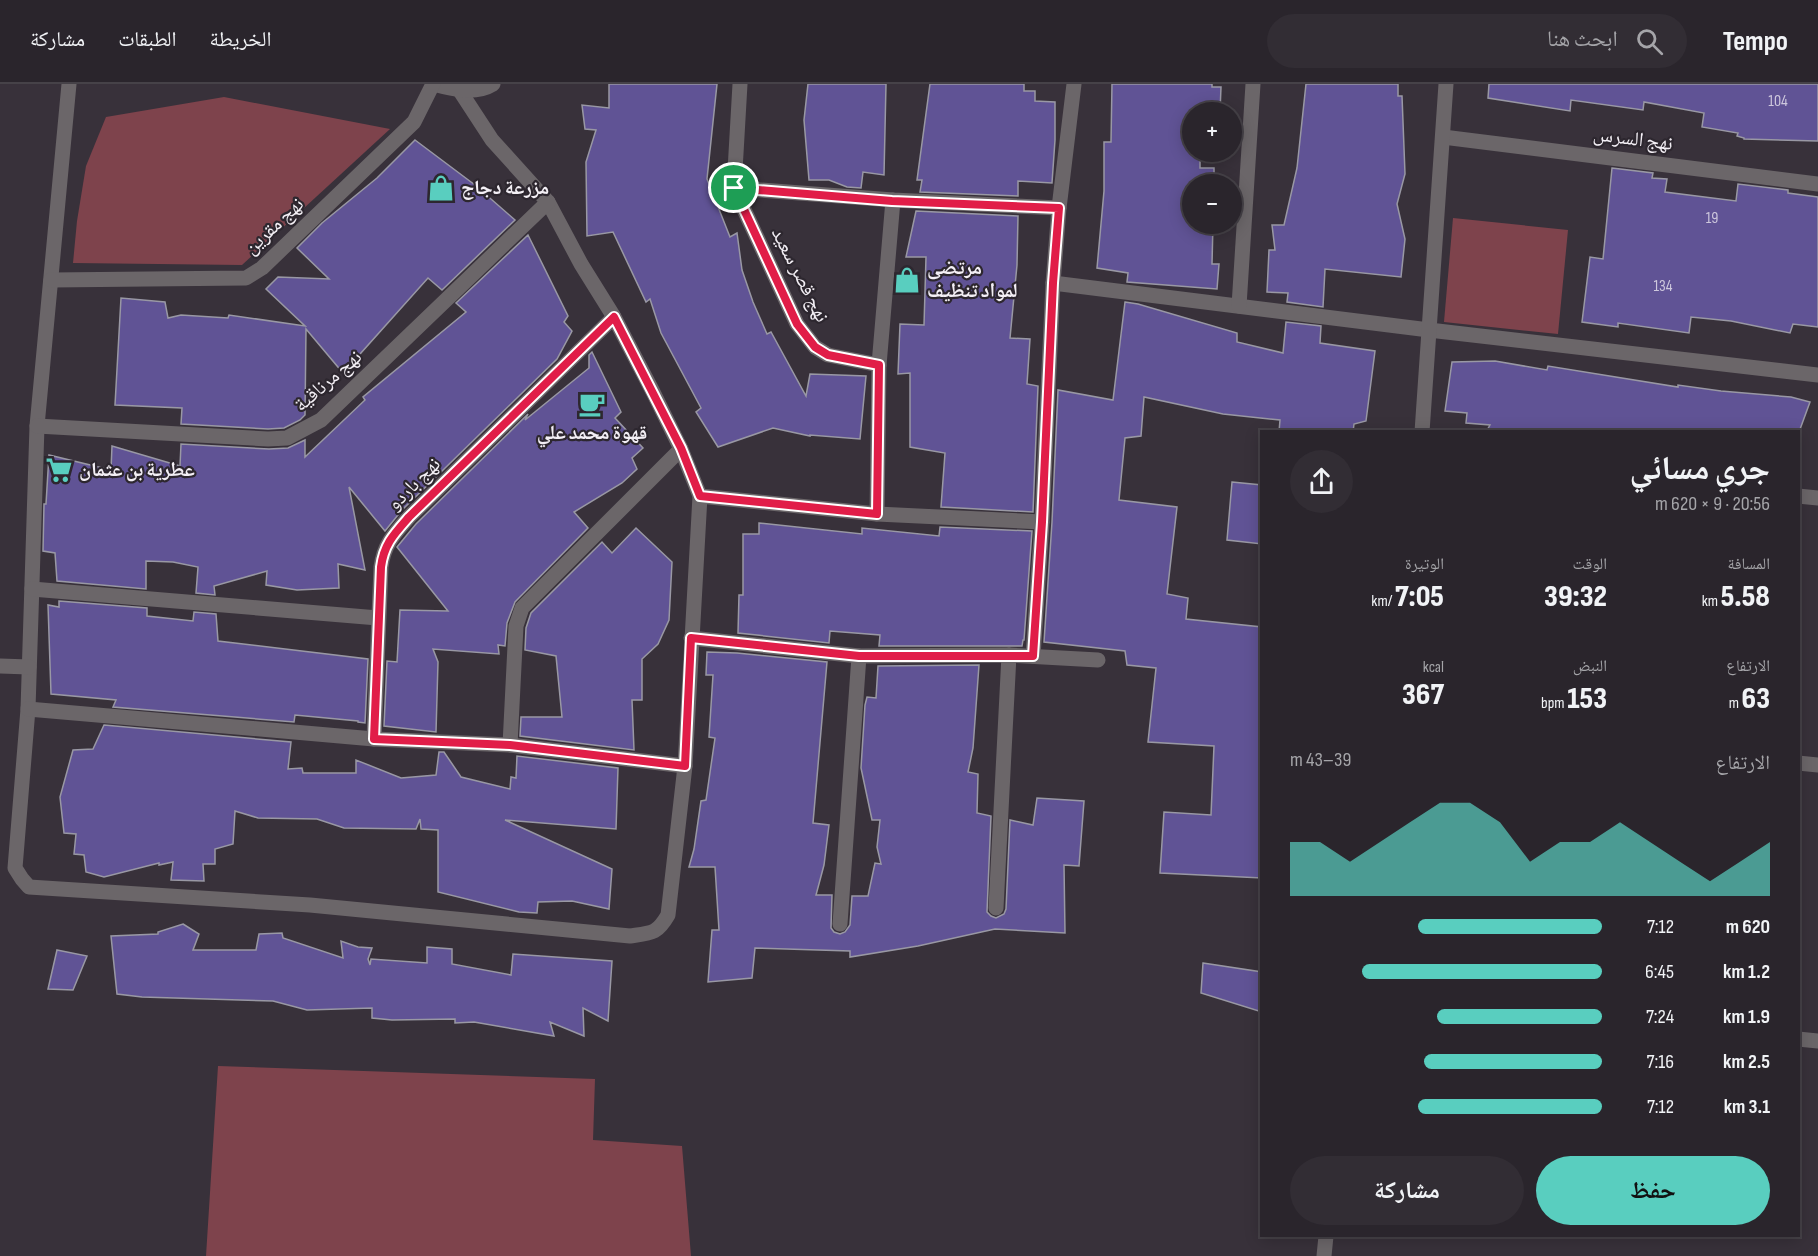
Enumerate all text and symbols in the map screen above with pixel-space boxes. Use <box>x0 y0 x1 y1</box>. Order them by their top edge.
search box <box>1267 14 1687 68</box>
icon: search <box>1633 25 1666 58</box>
text: Tempo <box>1723 25 1788 58</box>
text: ابحث هنا <box>1547 26 1618 53</box>
text: مشاركة <box>30 27 85 52</box>
text: الطبقات <box>118 27 177 52</box>
text: الخريطة <box>210 27 271 52</box>
house number: 104 <box>1768 92 1788 111</box>
map controls <box>1182 102 1242 234</box>
button: + <box>1182 102 1242 162</box>
street label: نهج السرس <box>1592 122 1674 156</box>
pin <box>708 162 759 213</box>
icon: arrive <box>717 171 750 204</box>
shop icon: مزرعة دجاج <box>426 173 456 203</box>
button: − <box>1182 174 1242 234</box>
place label: مزرعة دجاج <box>461 176 549 200</box>
street label: نهج مقرين <box>239 192 309 260</box>
house number: 19 <box>1706 209 1718 228</box>
street label: نهج قصر سعيد <box>766 224 834 326</box>
place label: مرتضى لمواد تنظيف <box>927 256 1018 303</box>
shop icon: مرتضى لمواد تنظيف <box>892 265 922 295</box>
house number: 134 <box>1653 277 1673 296</box>
street label: نهج مرناقية <box>289 345 367 417</box>
cafe icon: قهوة محمد علي <box>577 389 607 419</box>
place label: قهوة محمد علي <box>537 421 647 448</box>
text: جري مسائي <box>1630 449 1770 489</box>
button: share <box>1290 450 1353 513</box>
street label: نهج باردو <box>382 452 446 516</box>
supermarket icon: عطرية بن عثمان <box>44 455 74 485</box>
place label: عطرية بن عثمان <box>79 458 195 482</box>
text: 20:56 · 9 × 620 m <box>1655 492 1770 516</box>
text: الوتيرة <box>1405 555 1444 574</box>
text: الوقت <box>1573 555 1607 574</box>
text: المسافة <box>1728 555 1770 574</box>
text: 7:05 <box>1395 579 1444 615</box>
text: 39:32 <box>1544 579 1607 615</box>
text: 5.58 <box>1721 579 1770 615</box>
text: /km <box>1371 592 1395 611</box>
text: km <box>1702 592 1721 611</box>
text: النبض <box>1573 657 1607 676</box>
text: الارتفاع <box>1726 657 1770 676</box>
text: kcal <box>1423 658 1444 677</box>
text: 367 <box>1402 677 1444 713</box>
text: 153 <box>1567 681 1607 717</box>
text: 63 <box>1742 681 1770 717</box>
text: bpm <box>1541 694 1567 713</box>
text: m <box>1729 694 1742 713</box>
text: 39–43 m <box>1290 748 1351 772</box>
text: الارتفاع <box>1715 751 1770 775</box>
text: 7:12 <box>1647 915 1674 939</box>
text: 620 m <box>1726 915 1770 939</box>
text: 6:45 <box>1645 960 1674 984</box>
text: 1.2 km <box>1723 960 1770 984</box>
text: 7:24 <box>1646 1005 1674 1029</box>
text: 1.9 km <box>1723 1005 1770 1029</box>
text: 7:16 <box>1647 1050 1674 1074</box>
text: 2.5 km <box>1723 1050 1770 1074</box>
text: 7:12 <box>1647 1095 1674 1119</box>
text: 3.1 km <box>1724 1095 1770 1119</box>
button: مشاركة <box>1290 1156 1524 1225</box>
button: حفظ <box>1536 1156 1770 1225</box>

